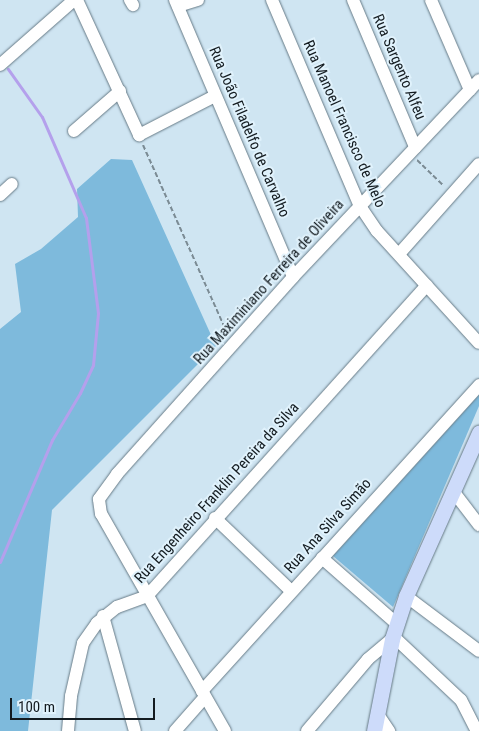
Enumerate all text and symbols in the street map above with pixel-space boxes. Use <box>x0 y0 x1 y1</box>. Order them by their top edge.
street label: Rua Sargento Alfeu <box>369 11 429 123</box>
street label: Rua Manoel Francisco de Melo <box>299 38 389 210</box>
street label: Rua João Filadelfo de Carvalho <box>205 44 293 220</box>
street label: Rua Maximiniano Ferreira de Oliveira <box>190 196 348 368</box>
street label: Rua Engenheiro Franklin Pereira da Silva <box>131 399 303 587</box>
street label: Rua Ana Silva Simão <box>281 475 375 577</box>
scale bar <box>12 688 158 720</box>
text: 100 m <box>18 698 55 716</box>

